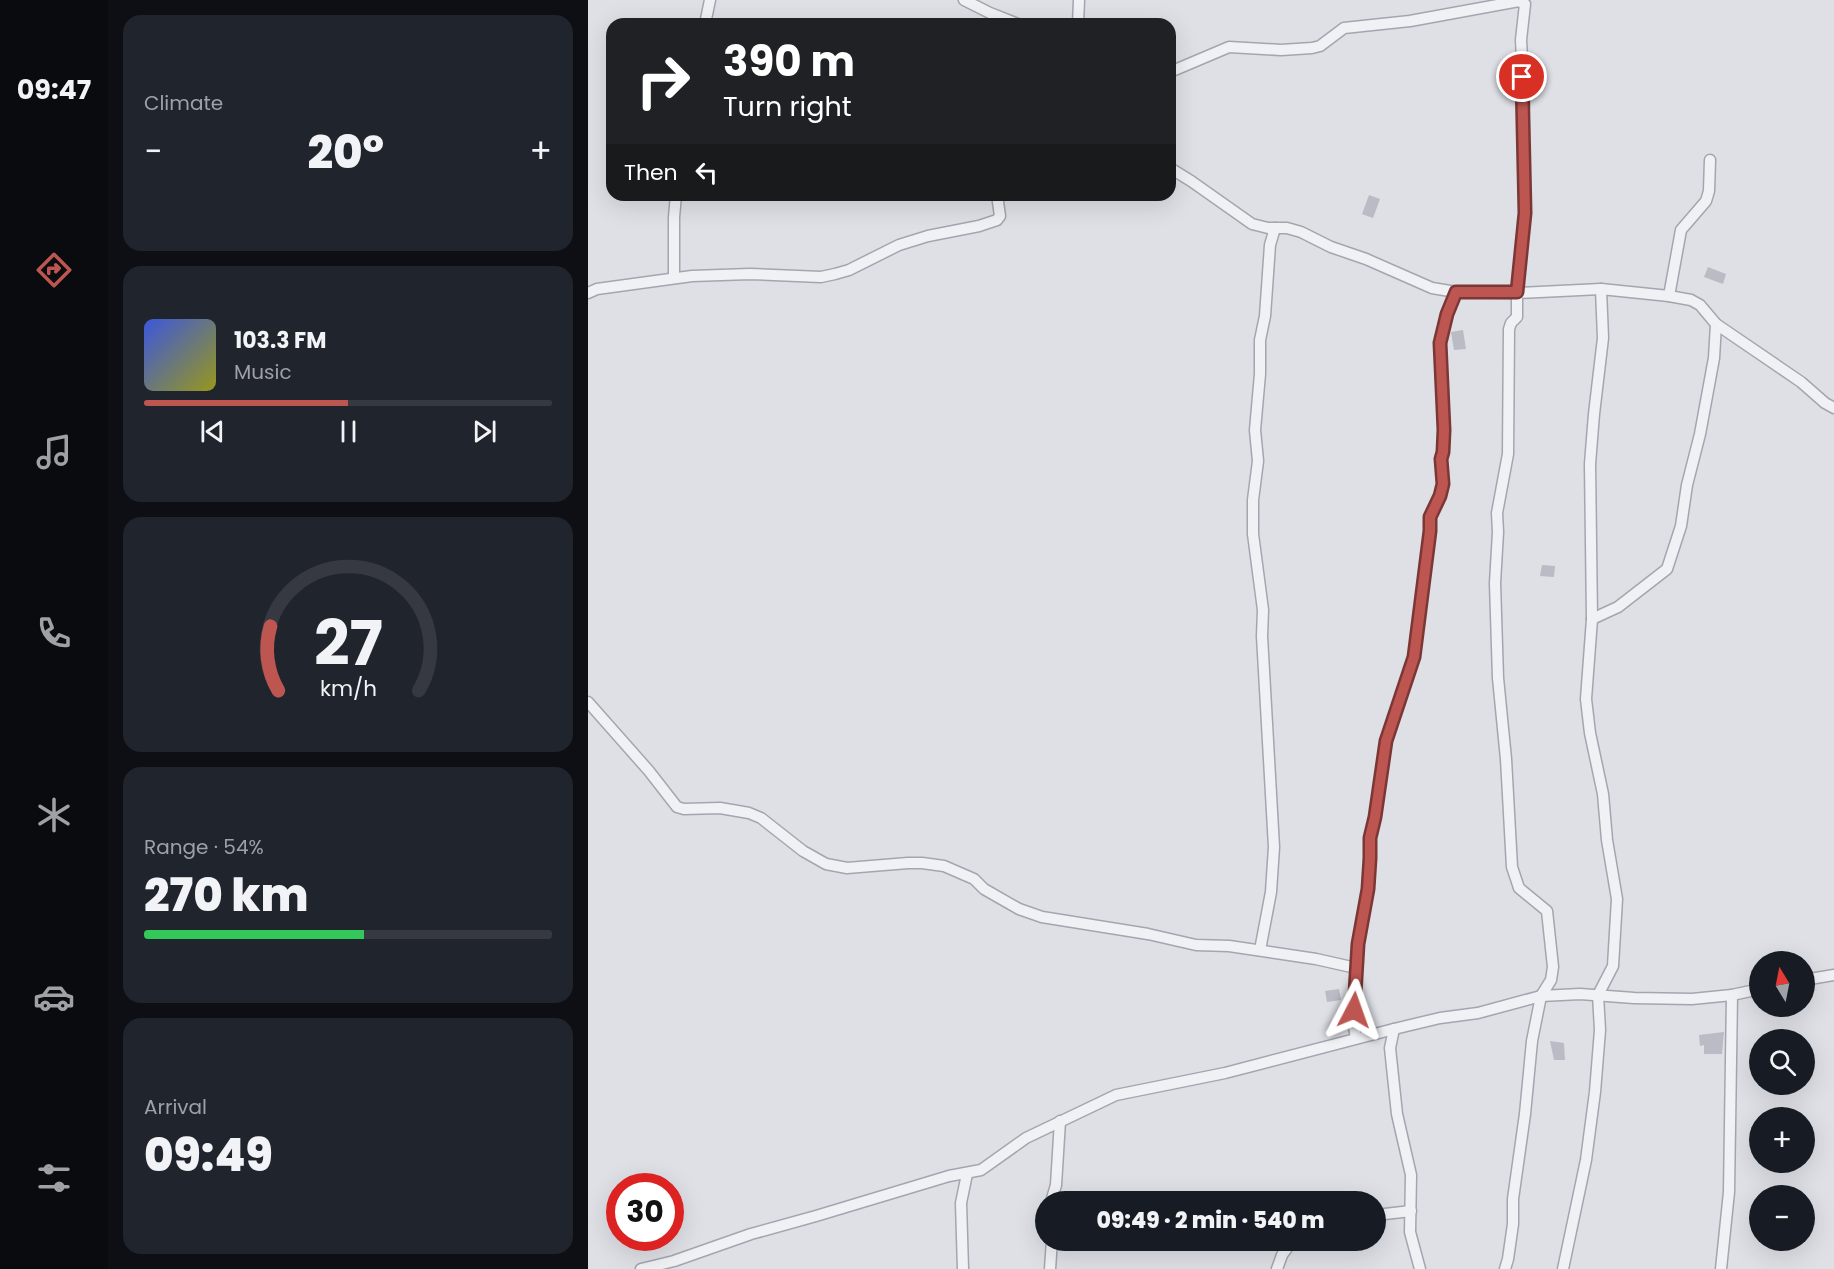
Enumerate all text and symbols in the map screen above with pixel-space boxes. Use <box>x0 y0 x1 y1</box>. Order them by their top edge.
text: 390 m <box>723 32 855 91</box>
icon: right <box>624 42 702 120</box>
pin <box>1496 51 1547 102</box>
icon: arrive <box>1505 60 1538 93</box>
text: 09:47 <box>17 71 91 108</box>
text: Turn right <box>723 88 852 125</box>
text: Climate <box>144 89 223 117</box>
text: 20° <box>307 121 384 184</box>
text: − <box>144 128 162 175</box>
text: + <box>529 128 552 175</box>
icon: left <box>690 156 723 189</box>
text: Then <box>624 157 678 188</box>
icon: directions <box>33 249 75 291</box>
text: 103.3 FM <box>234 325 326 356</box>
text: Music <box>234 358 292 386</box>
icon: previous <box>196 415 229 448</box>
icon: pause <box>332 415 365 448</box>
icon: next <box>468 415 501 448</box>
icon: music <box>33 431 75 473</box>
text: 27 <box>313 600 383 688</box>
icon: phone <box>33 612 75 654</box>
text: km/h <box>319 674 377 705</box>
icon: climate <box>33 794 75 836</box>
text: Range · 54% <box>144 833 264 861</box>
text: 270 km <box>144 864 308 927</box>
north arrow <box>1749 951 1815 1017</box>
map controls <box>1749 951 1815 1251</box>
icon: car <box>33 976 75 1018</box>
position arrow <box>1322 978 1386 1042</box>
button: search <box>1749 1029 1815 1095</box>
text: Arrival <box>144 1093 207 1121</box>
button: + <box>1749 1107 1815 1173</box>
text: 09:49 <box>144 1124 273 1187</box>
icon: filters <box>33 1157 75 1199</box>
speed limit sign: 30 <box>606 1173 684 1251</box>
button: − <box>1749 1185 1815 1251</box>
text: 09:49 · 2 min · 540 m <box>1097 1205 1324 1236</box>

